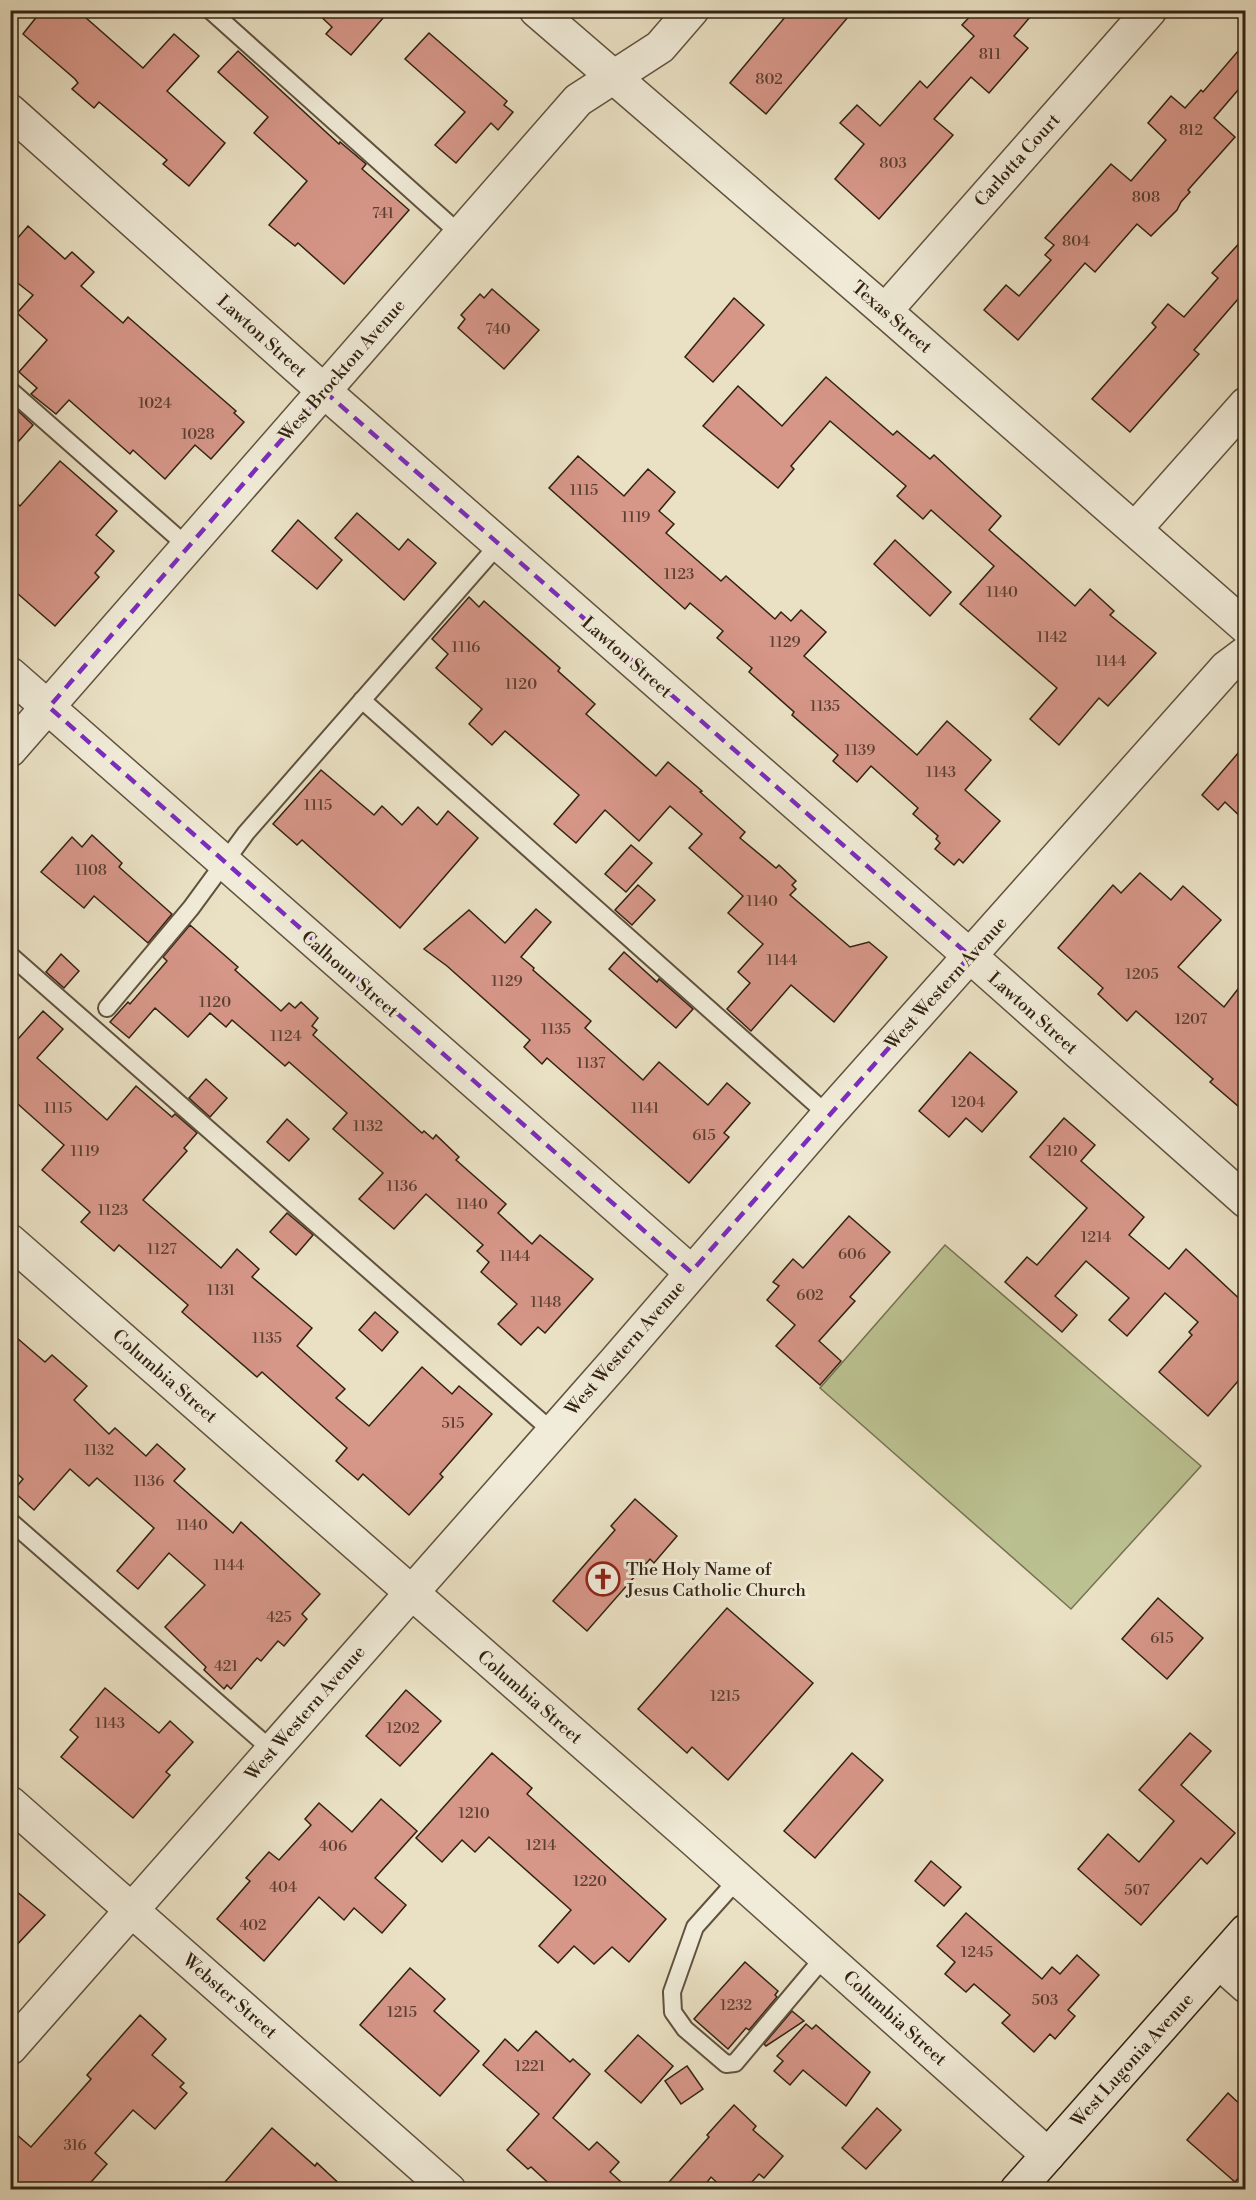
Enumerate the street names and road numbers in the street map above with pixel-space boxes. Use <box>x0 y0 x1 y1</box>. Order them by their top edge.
street label: Carlotta Court <box>970 109 1066 212</box>
street label: Texas Street <box>847 276 937 359</box>
street label: Lawton Street <box>212 290 312 383</box>
street label: West Brockton Avenue <box>274 294 411 447</box>
street label: Lawton Street <box>577 612 677 703</box>
street label: West Western Avenue <box>880 912 1012 1056</box>
street label: Calhoun Street <box>296 926 403 1023</box>
street label: Lawton Street <box>983 967 1083 1060</box>
street label: West Western Avenue <box>560 1276 690 1421</box>
street label: Columbia Street <box>107 1324 222 1429</box>
street label: West Western Avenue <box>240 1641 370 1786</box>
street label: Columbia Street <box>472 1645 587 1750</box>
street label: Webster Street <box>177 1948 282 2044</box>
street label: Columbia Street <box>838 1966 952 2071</box>
street label: West Lugonia Avenue <box>1065 1988 1199 2133</box>

